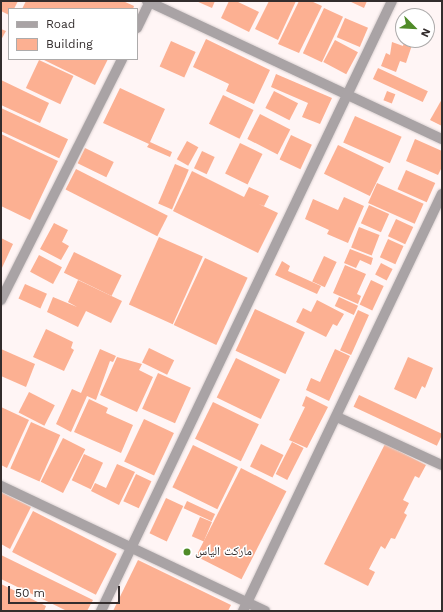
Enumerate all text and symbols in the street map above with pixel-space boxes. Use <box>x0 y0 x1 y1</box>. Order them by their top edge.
legend <box>8 8 138 60</box>
north arrow <box>395 8 435 48</box>
text: Road <box>46 17 75 31</box>
text: N <box>418 26 433 39</box>
text: Building <box>46 37 93 51</box>
place label: مارکت الیاس <box>195 545 252 559</box>
marker: مارکت الیاس <box>182 547 192 557</box>
scale bar <box>10 578 122 604</box>
text: 50 m <box>15 586 45 600</box>

